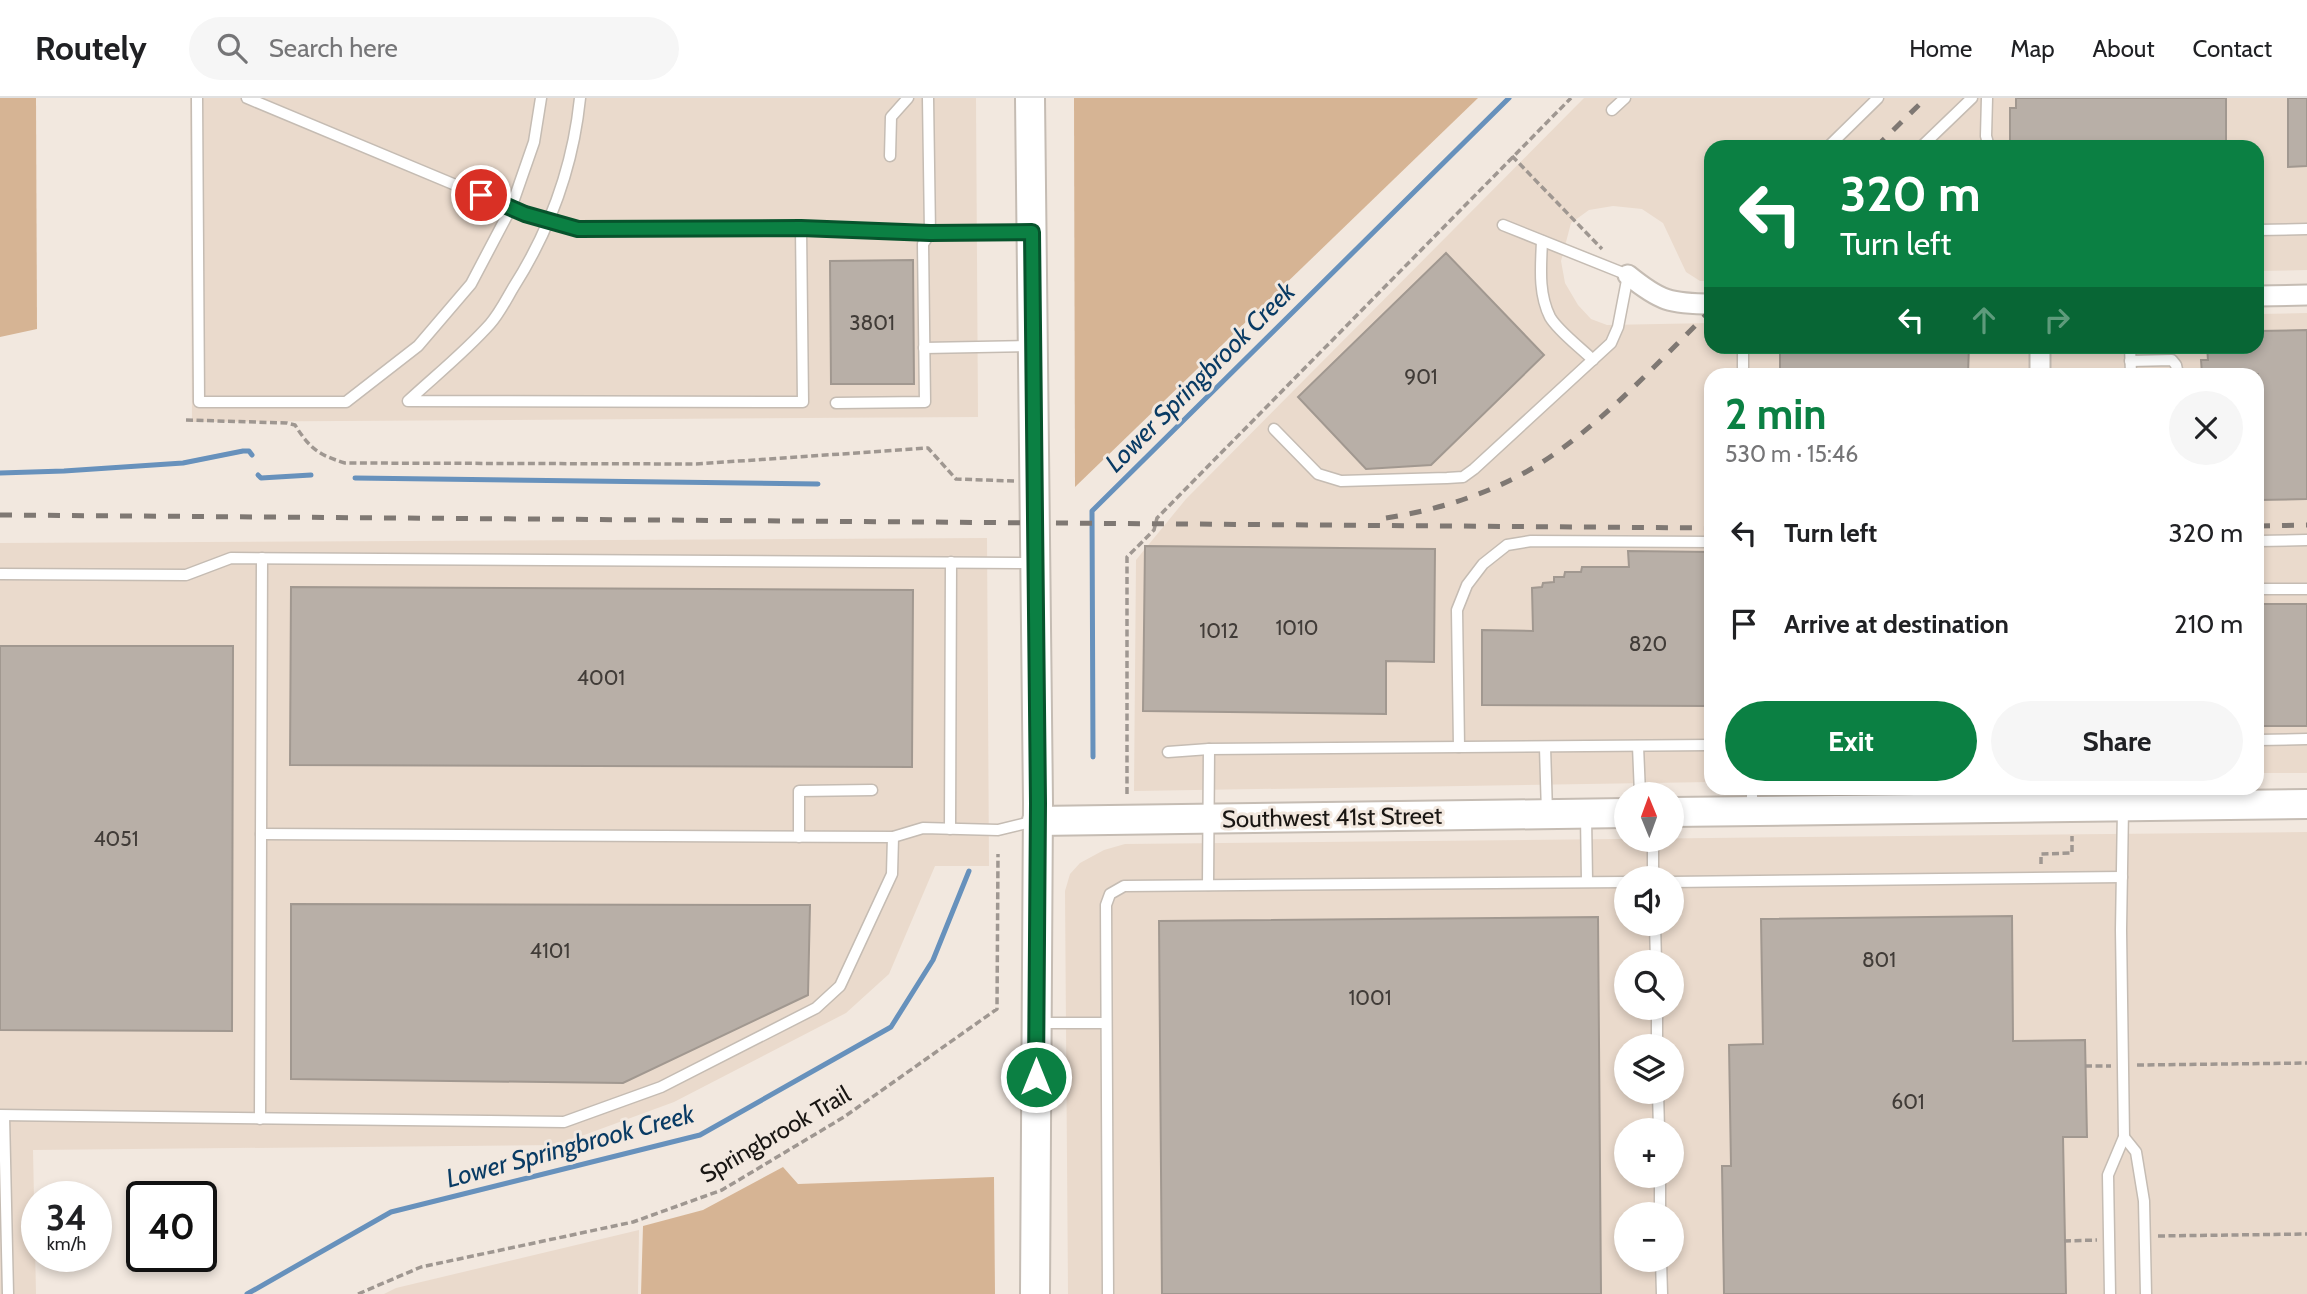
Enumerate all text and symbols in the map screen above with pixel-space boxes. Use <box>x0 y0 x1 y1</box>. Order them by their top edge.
search box <box>189 17 679 80</box>
text: Routely <box>35 28 147 68</box>
icon: search <box>213 29 251 67</box>
text: Search here <box>269 32 398 64</box>
text: Home <box>1909 34 1972 63</box>
text: Map <box>2010 34 2055 63</box>
text: About <box>2093 34 2155 63</box>
text: Contact <box>2193 34 2272 63</box>
text: 320 m <box>1840 164 1981 223</box>
pin <box>451 165 511 225</box>
icon: left <box>1725 168 1816 259</box>
icon: arrive <box>462 176 500 214</box>
text: Turn left <box>1840 224 1951 263</box>
water label: Lower Springbrook Creek <box>1098 275 1302 479</box>
icon: left <box>1892 301 1930 339</box>
icon: ahead <box>1965 301 2003 339</box>
icon: right <box>2038 301 2076 339</box>
house number: 3801 <box>849 310 895 335</box>
house number: 901 <box>1404 364 1438 389</box>
text: 2 min <box>1725 388 1826 440</box>
button: close <box>2169 391 2243 465</box>
text: 530 m · 15:46 <box>1725 440 1858 468</box>
icon: left <box>1725 514 1763 552</box>
text: Turn left <box>1784 517 1877 549</box>
text: 320 m <box>2169 517 2243 549</box>
icon: arrive <box>1725 605 1763 643</box>
text: Arrive at destination <box>1784 608 2009 640</box>
text: 210 m <box>2174 608 2243 640</box>
house number: 1010 <box>1275 615 1319 640</box>
house number: 1012 <box>1199 618 1239 643</box>
house number: 820 <box>1629 631 1667 656</box>
house number: 4001 <box>577 665 625 690</box>
button: Exit <box>1725 701 1977 781</box>
button: Share <box>1991 701 2243 781</box>
north arrow <box>1614 782 1684 852</box>
map controls <box>1614 782 1684 1272</box>
street label: Southwest 41st Street <box>1222 801 1442 833</box>
house number: 4051 <box>93 826 139 851</box>
button: sound <box>1614 866 1684 936</box>
house number: 4101 <box>530 938 570 963</box>
house number: 801 <box>1862 947 1896 972</box>
button: search <box>1614 950 1684 1020</box>
house number: 1001 <box>1348 985 1392 1010</box>
button: layers <box>1614 1034 1684 1104</box>
position arrow <box>999 1040 1073 1114</box>
street label: Springbrook Trail <box>695 1079 856 1189</box>
house number: 601 <box>1891 1089 1925 1114</box>
water label: Lower Springbrook Creek <box>442 1097 698 1195</box>
button: + <box>1614 1118 1684 1188</box>
speed limit sign: 40 <box>126 1181 217 1272</box>
text: 34 <box>46 1196 87 1239</box>
button: − <box>1614 1202 1684 1272</box>
text: km/h <box>47 1233 86 1255</box>

